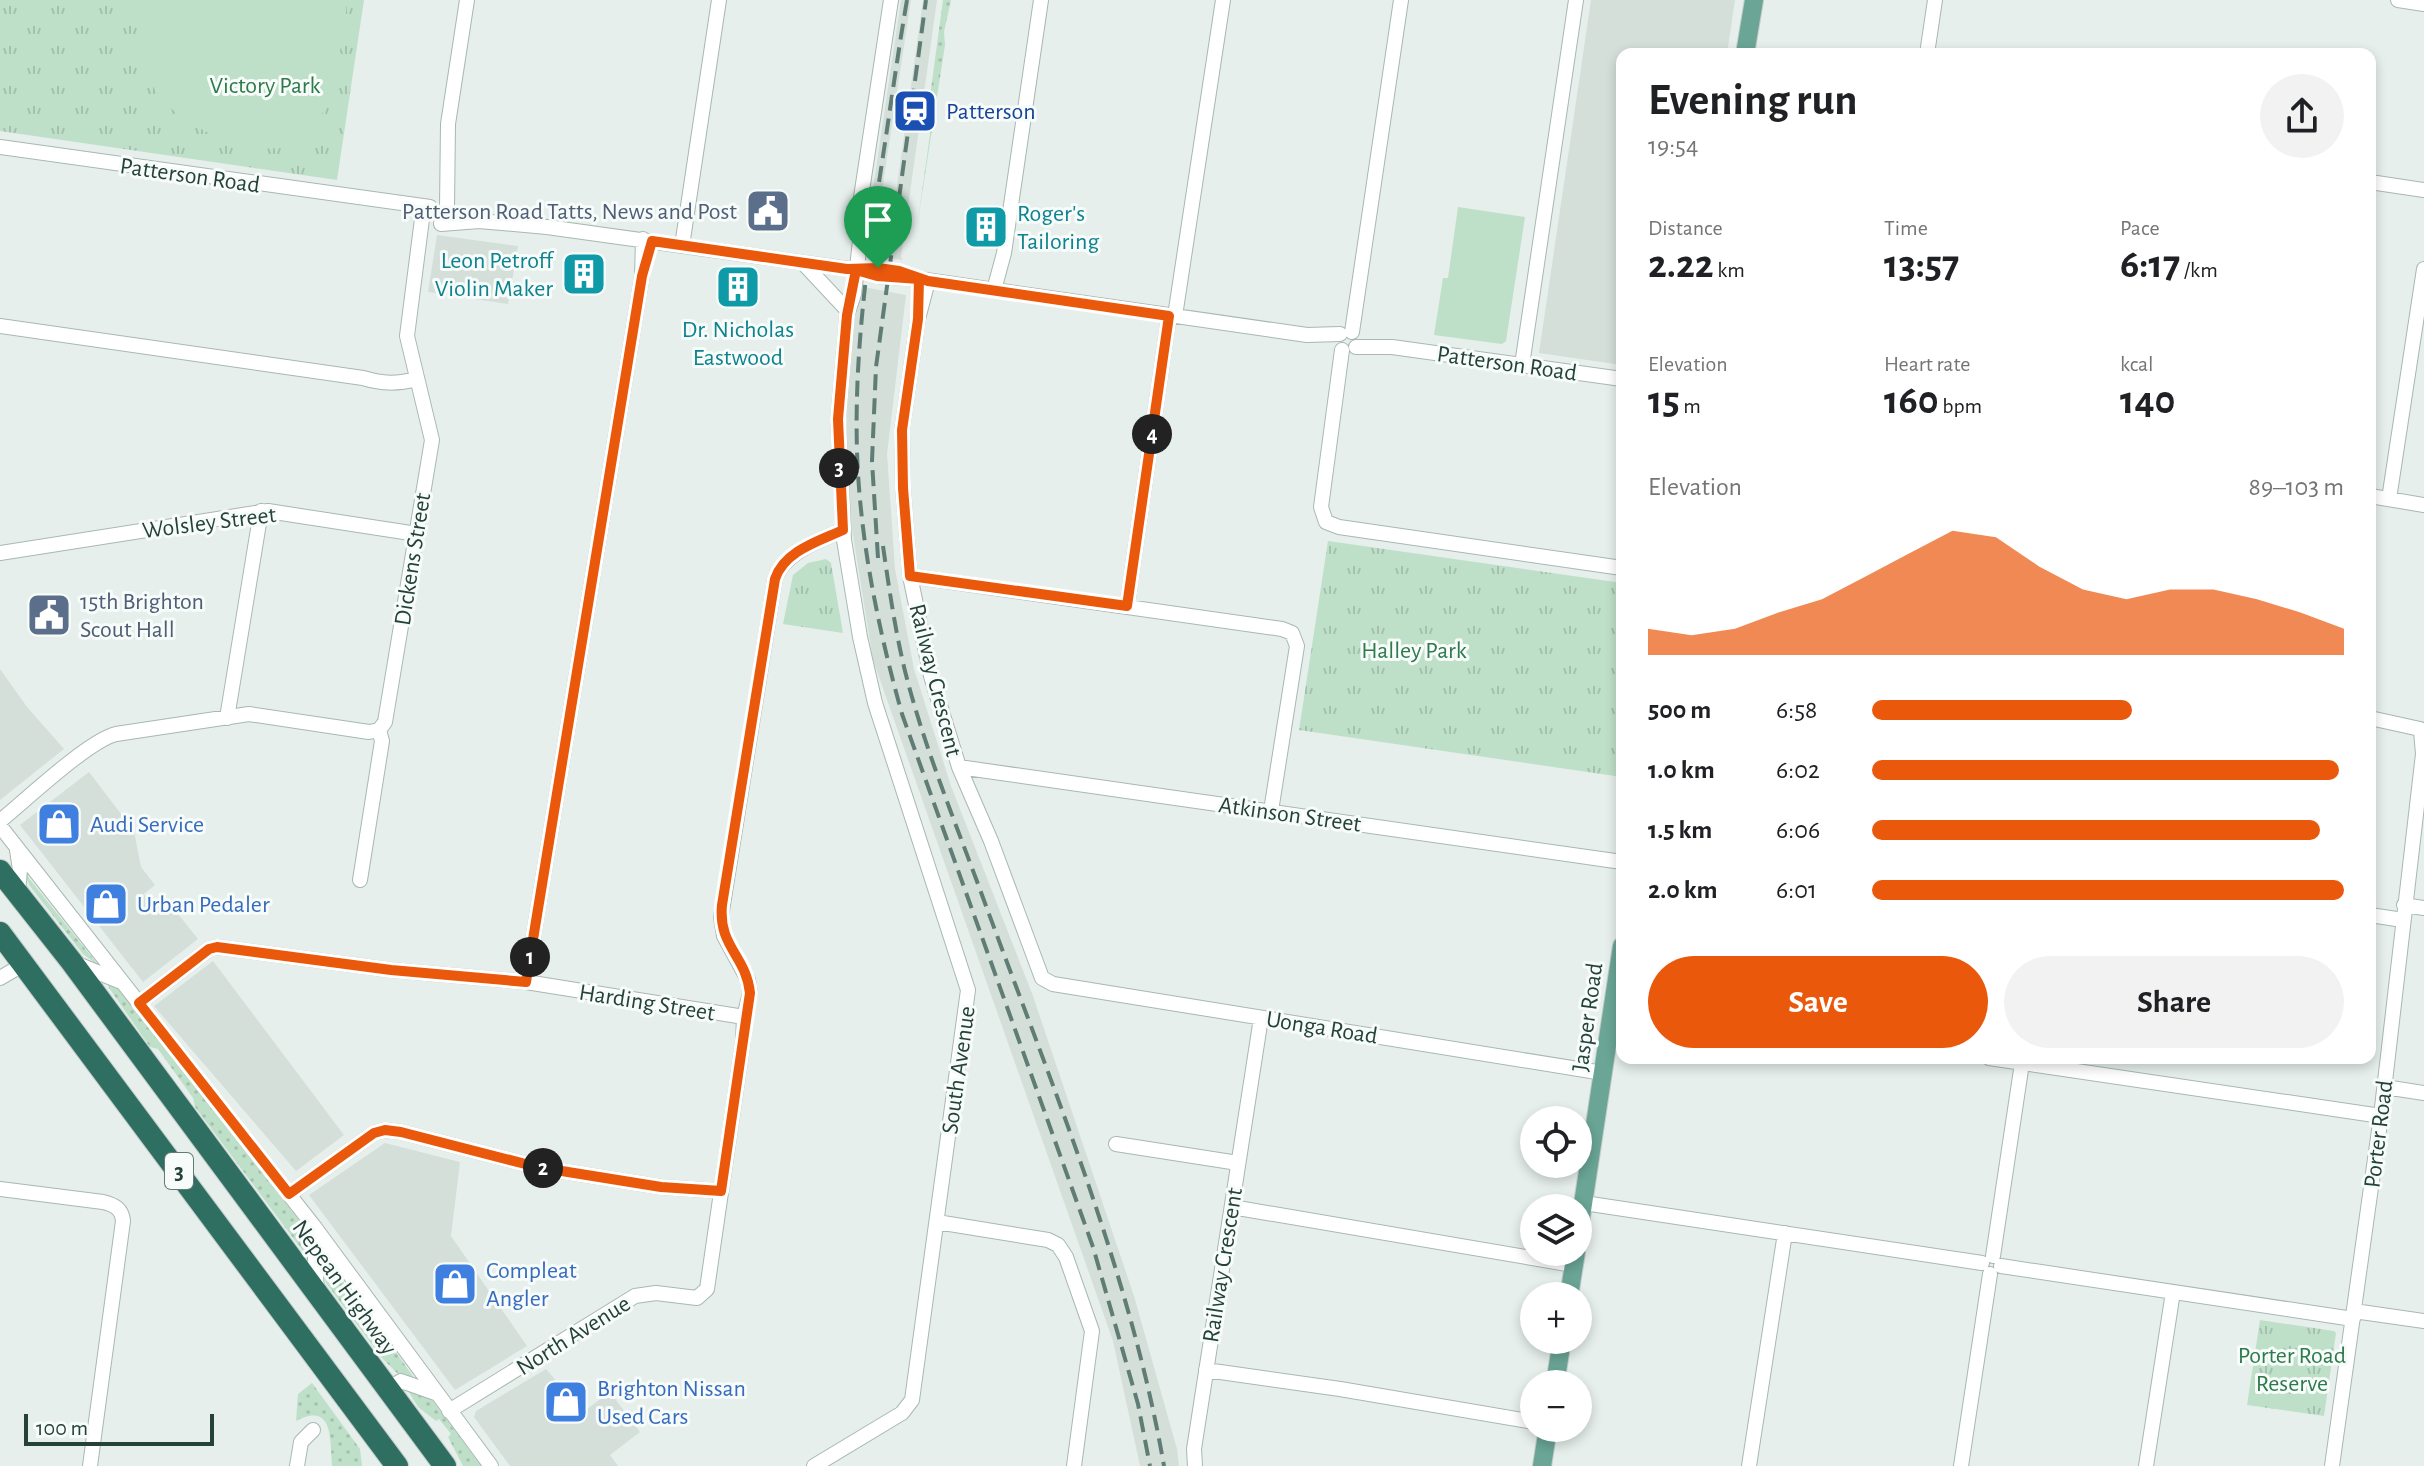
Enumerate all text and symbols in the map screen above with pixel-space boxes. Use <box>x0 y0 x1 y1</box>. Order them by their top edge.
park label: Victory Park <box>209 74 321 98</box>
button: share <box>2260 74 2344 158</box>
text: Evening run <box>1648 79 1857 123</box>
station icon: Patterson <box>891 87 939 135</box>
place label: Patterson <box>946 100 1036 124</box>
text: 19:54 <box>1648 133 1699 159</box>
street label: Patterson Road <box>118 154 261 198</box>
pin <box>844 186 912 268</box>
public building icon: Patterson Road Tatts, News and Post <box>744 187 792 235</box>
icon: arrive <box>856 198 900 242</box>
place label: Patterson Road Tatts, News and Post <box>402 200 737 224</box>
place label: Roger's Tailoring <box>1017 202 1099 254</box>
building icon: Roger's Tailoring <box>962 203 1010 251</box>
text: Distance <box>1648 217 1723 239</box>
text: Time <box>1884 217 1928 239</box>
text: Pace <box>2120 217 2160 239</box>
text: 2.22 <box>1648 245 1714 285</box>
text: 13:57 <box>1884 245 1959 285</box>
text: 6:17 <box>2120 245 2180 285</box>
place label: Leon Petroff Violin Maker <box>435 249 555 301</box>
building icon: Leon Petroff Violin Maker <box>560 250 608 298</box>
text: km <box>1714 259 1745 281</box>
text: /km <box>2180 259 2218 281</box>
building icon: Dr. Nicholas Eastwood <box>714 263 762 311</box>
place label: Dr. Nicholas Eastwood <box>682 318 794 370</box>
street label: Patterson Road <box>1435 342 1578 386</box>
text: Elevation <box>1648 353 1728 375</box>
text: Heart rate <box>1884 353 1970 375</box>
text: kcal <box>2120 353 2154 375</box>
text: 15 <box>1648 381 1680 421</box>
text: 160 <box>1884 381 1939 421</box>
text: 140 <box>2120 381 2175 421</box>
text: m <box>1680 395 1701 417</box>
text: bpm <box>1939 395 1982 417</box>
pin: 4 <box>1132 414 1172 454</box>
text: 4 <box>1146 423 1158 445</box>
pin: 3 <box>819 448 859 488</box>
text: 3 <box>834 457 844 479</box>
text: Elevation <box>1648 474 1742 500</box>
text: 89–103 m <box>2249 474 2344 500</box>
street label: Dickens Street <box>391 491 435 627</box>
street label: Wolsley Street <box>141 503 278 543</box>
place label: 15th Brighton Scout Hall <box>80 590 204 642</box>
public building icon: 15th Brighton Scout Hall <box>25 591 73 639</box>
street label: Railway Crescent <box>904 601 966 759</box>
park label: Halley Park <box>1361 639 1467 663</box>
text: 500 m <box>1648 697 1711 723</box>
text: 6:58 <box>1776 697 1817 723</box>
text: 1.0 km <box>1648 757 1715 783</box>
text: 6:02 <box>1776 757 1820 783</box>
street label: Atkinson Street <box>1217 793 1363 837</box>
shop icon: Audi Service <box>35 800 83 848</box>
place label: Audi Service <box>90 813 204 837</box>
text: 1.5 km <box>1648 817 1712 843</box>
text: 6:06 <box>1776 817 1820 843</box>
text: 2.0 km <box>1648 877 1718 903</box>
text: 6:01 <box>1776 877 1817 903</box>
shop icon: Urban Pedaler <box>82 880 130 928</box>
place label: Urban Pedaler <box>137 893 270 917</box>
pin: 1 <box>510 937 550 977</box>
text: 1 <box>526 946 534 968</box>
button: Save <box>1648 956 1988 1048</box>
button: Share <box>2004 956 2344 1048</box>
street label: Jasper Road <box>1568 961 1608 1073</box>
street label: Harding Street <box>577 980 717 1026</box>
street label: South Avenue <box>938 1005 980 1136</box>
street label: Uonga Road <box>1264 1007 1379 1049</box>
street label: Porter Road <box>2360 1079 2398 1189</box>
map controls <box>1520 1106 1592 1442</box>
button: locate <box>1520 1106 1592 1178</box>
pin: 2 <box>523 1148 563 1188</box>
road number: 3 <box>165 1153 193 1189</box>
text: 2 <box>538 1157 548 1179</box>
street label: Railway Crescent <box>1199 1186 1247 1344</box>
button: layers <box>1520 1194 1592 1266</box>
street label: Nepean Highway <box>287 1216 401 1359</box>
place label: Compleat Angler <box>486 1259 577 1311</box>
shop icon: Compleat Angler <box>431 1260 479 1308</box>
button: + <box>1520 1282 1592 1354</box>
street label: North Avenue <box>512 1291 635 1380</box>
park label: Porter Road Reserve <box>2238 1344 2346 1396</box>
button: − <box>1520 1370 1592 1442</box>
place label: Brighton Nissan Used Cars <box>597 1377 746 1429</box>
shop icon: Brighton Nissan Used Cars <box>542 1378 590 1426</box>
scale bar <box>24 1410 214 1446</box>
text: 100 m <box>36 1417 88 1439</box>

